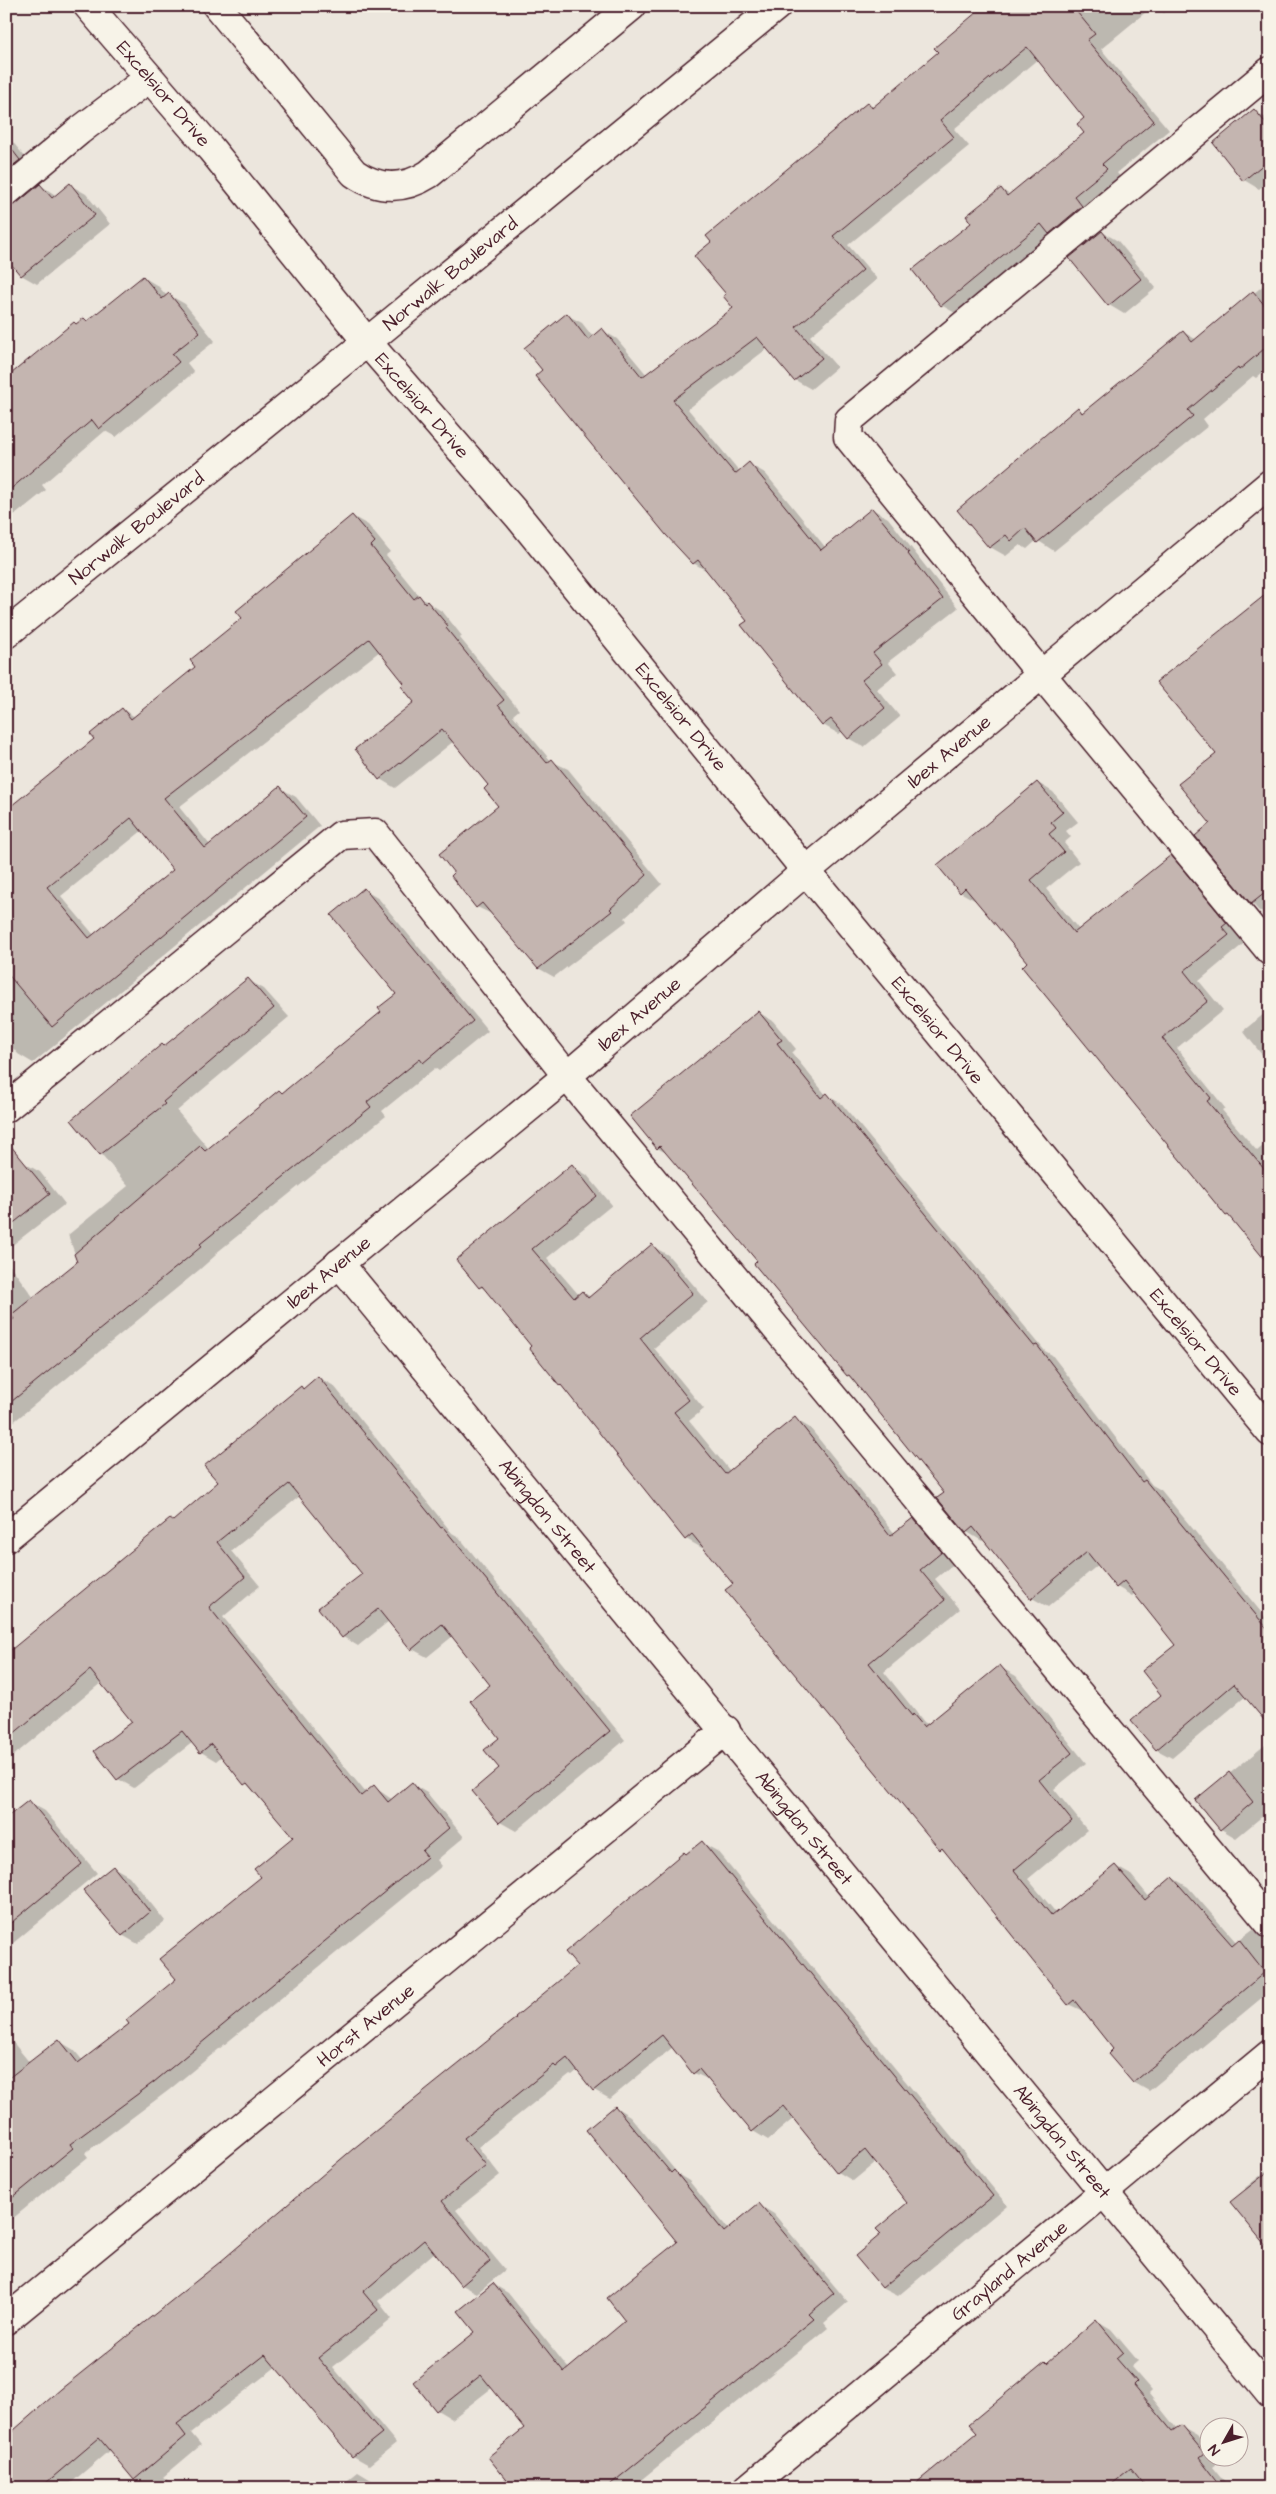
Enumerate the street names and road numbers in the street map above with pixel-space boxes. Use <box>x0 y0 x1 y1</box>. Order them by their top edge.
street label: Excelsior Drive <box>110 35 217 153</box>
street label: Norwalk Boulevard <box>377 210 524 337</box>
street label: Excelsior Drive <box>369 347 476 465</box>
street label: Norwalk Boulevard <box>63 465 210 591</box>
street label: Excelsior Drive <box>629 657 733 777</box>
street label: Ibex Avenue <box>901 709 997 795</box>
street label: Ibex Avenue <box>592 970 687 1057</box>
street label: Excelsior Drive <box>885 971 990 1090</box>
street label: Ibex Avenue <box>281 1229 377 1315</box>
street label: Excelsior Drive <box>1143 1283 1249 1402</box>
street label: Abingdon Street <box>492 1453 603 1580</box>
street label: Abingdon Street <box>749 1765 860 1891</box>
street label: Horst Avenue <box>311 1977 420 2074</box>
street label: Abingdon Street <box>1007 2079 1118 2205</box>
street label: Grayland Avenue <box>945 2214 1074 2327</box>

